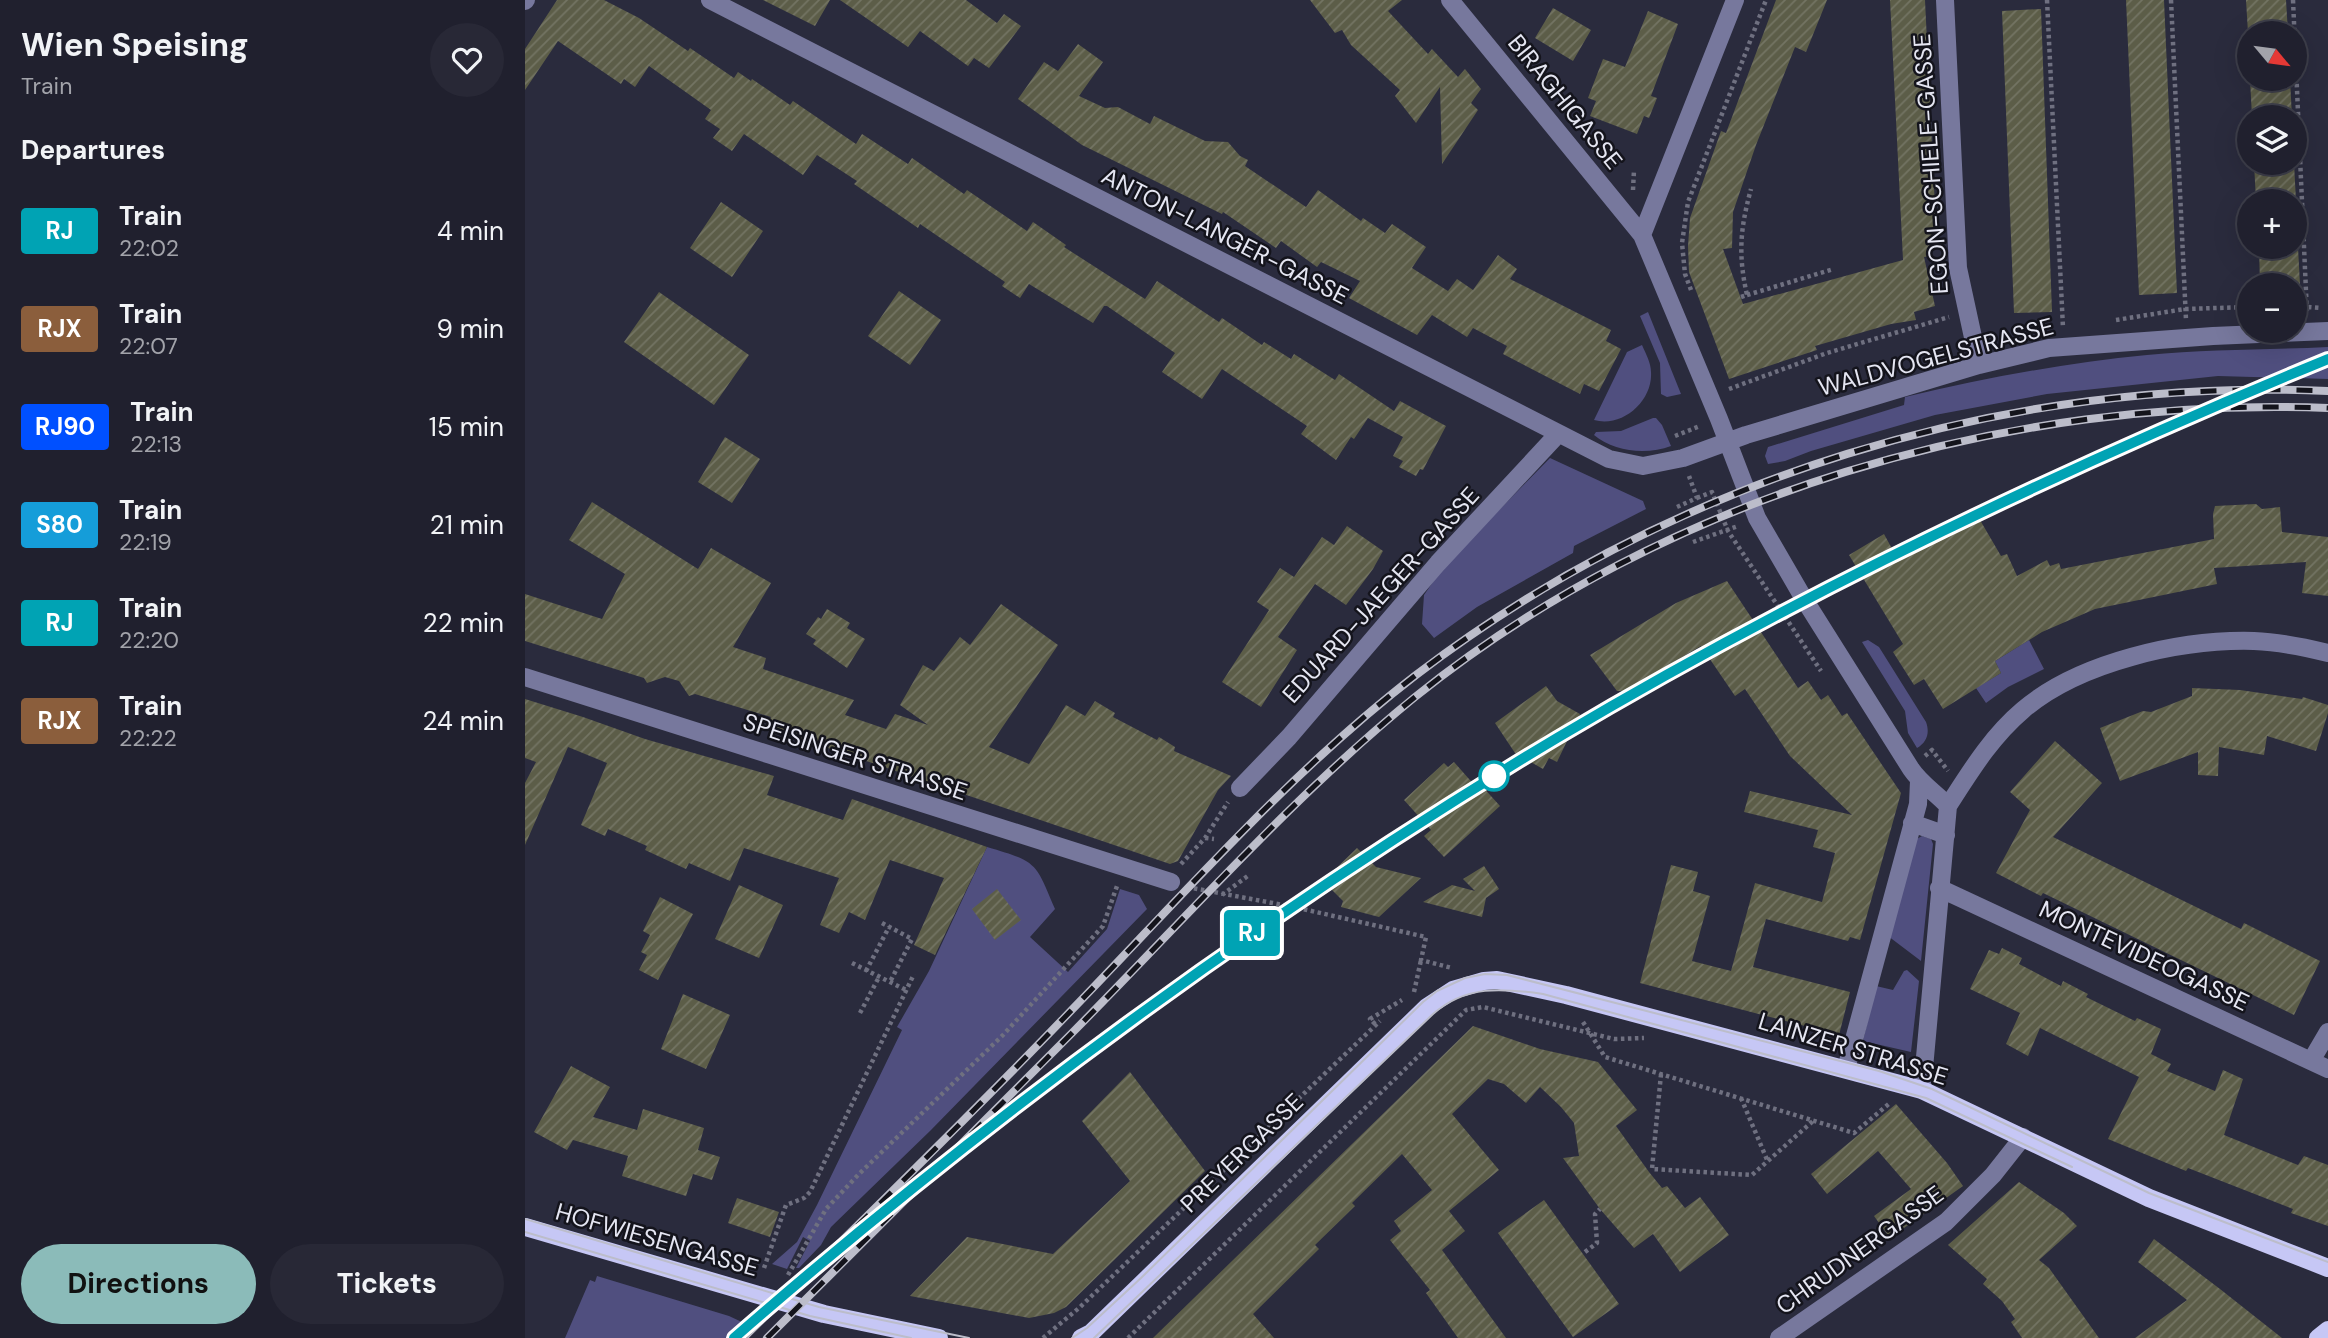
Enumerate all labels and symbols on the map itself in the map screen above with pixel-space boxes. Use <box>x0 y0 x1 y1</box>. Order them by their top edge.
north arrow <box>2237 21 2307 91</box>
street label: BIRAGHIGASSE <box>1501 28 1629 176</box>
street label: EGON-SCHIELE-GASSE <box>1906 33 1955 295</box>
street label: ANTON-LANGER-GASSE <box>1097 160 1354 311</box>
street label: WALDVOGELSTRASSE <box>1815 310 2057 403</box>
street label: EDUARD-JAEGER-GASSE <box>1275 480 1486 709</box>
street label: SPEISINGER STRASSE <box>739 706 971 807</box>
unlabelled marker <box>1479 761 1509 791</box>
street label: MONTEVIDEOGASSE <box>2034 893 2254 1018</box>
line badge: RJ <box>1221 910 1283 956</box>
street label: LAINZER STRASSE <box>1755 1005 1952 1092</box>
street label: PREYERGASSE <box>1174 1086 1310 1219</box>
street label: CHRUDNERGASSE <box>1770 1178 1950 1321</box>
street label: HOFWIESENGASSE <box>552 1196 762 1283</box>

